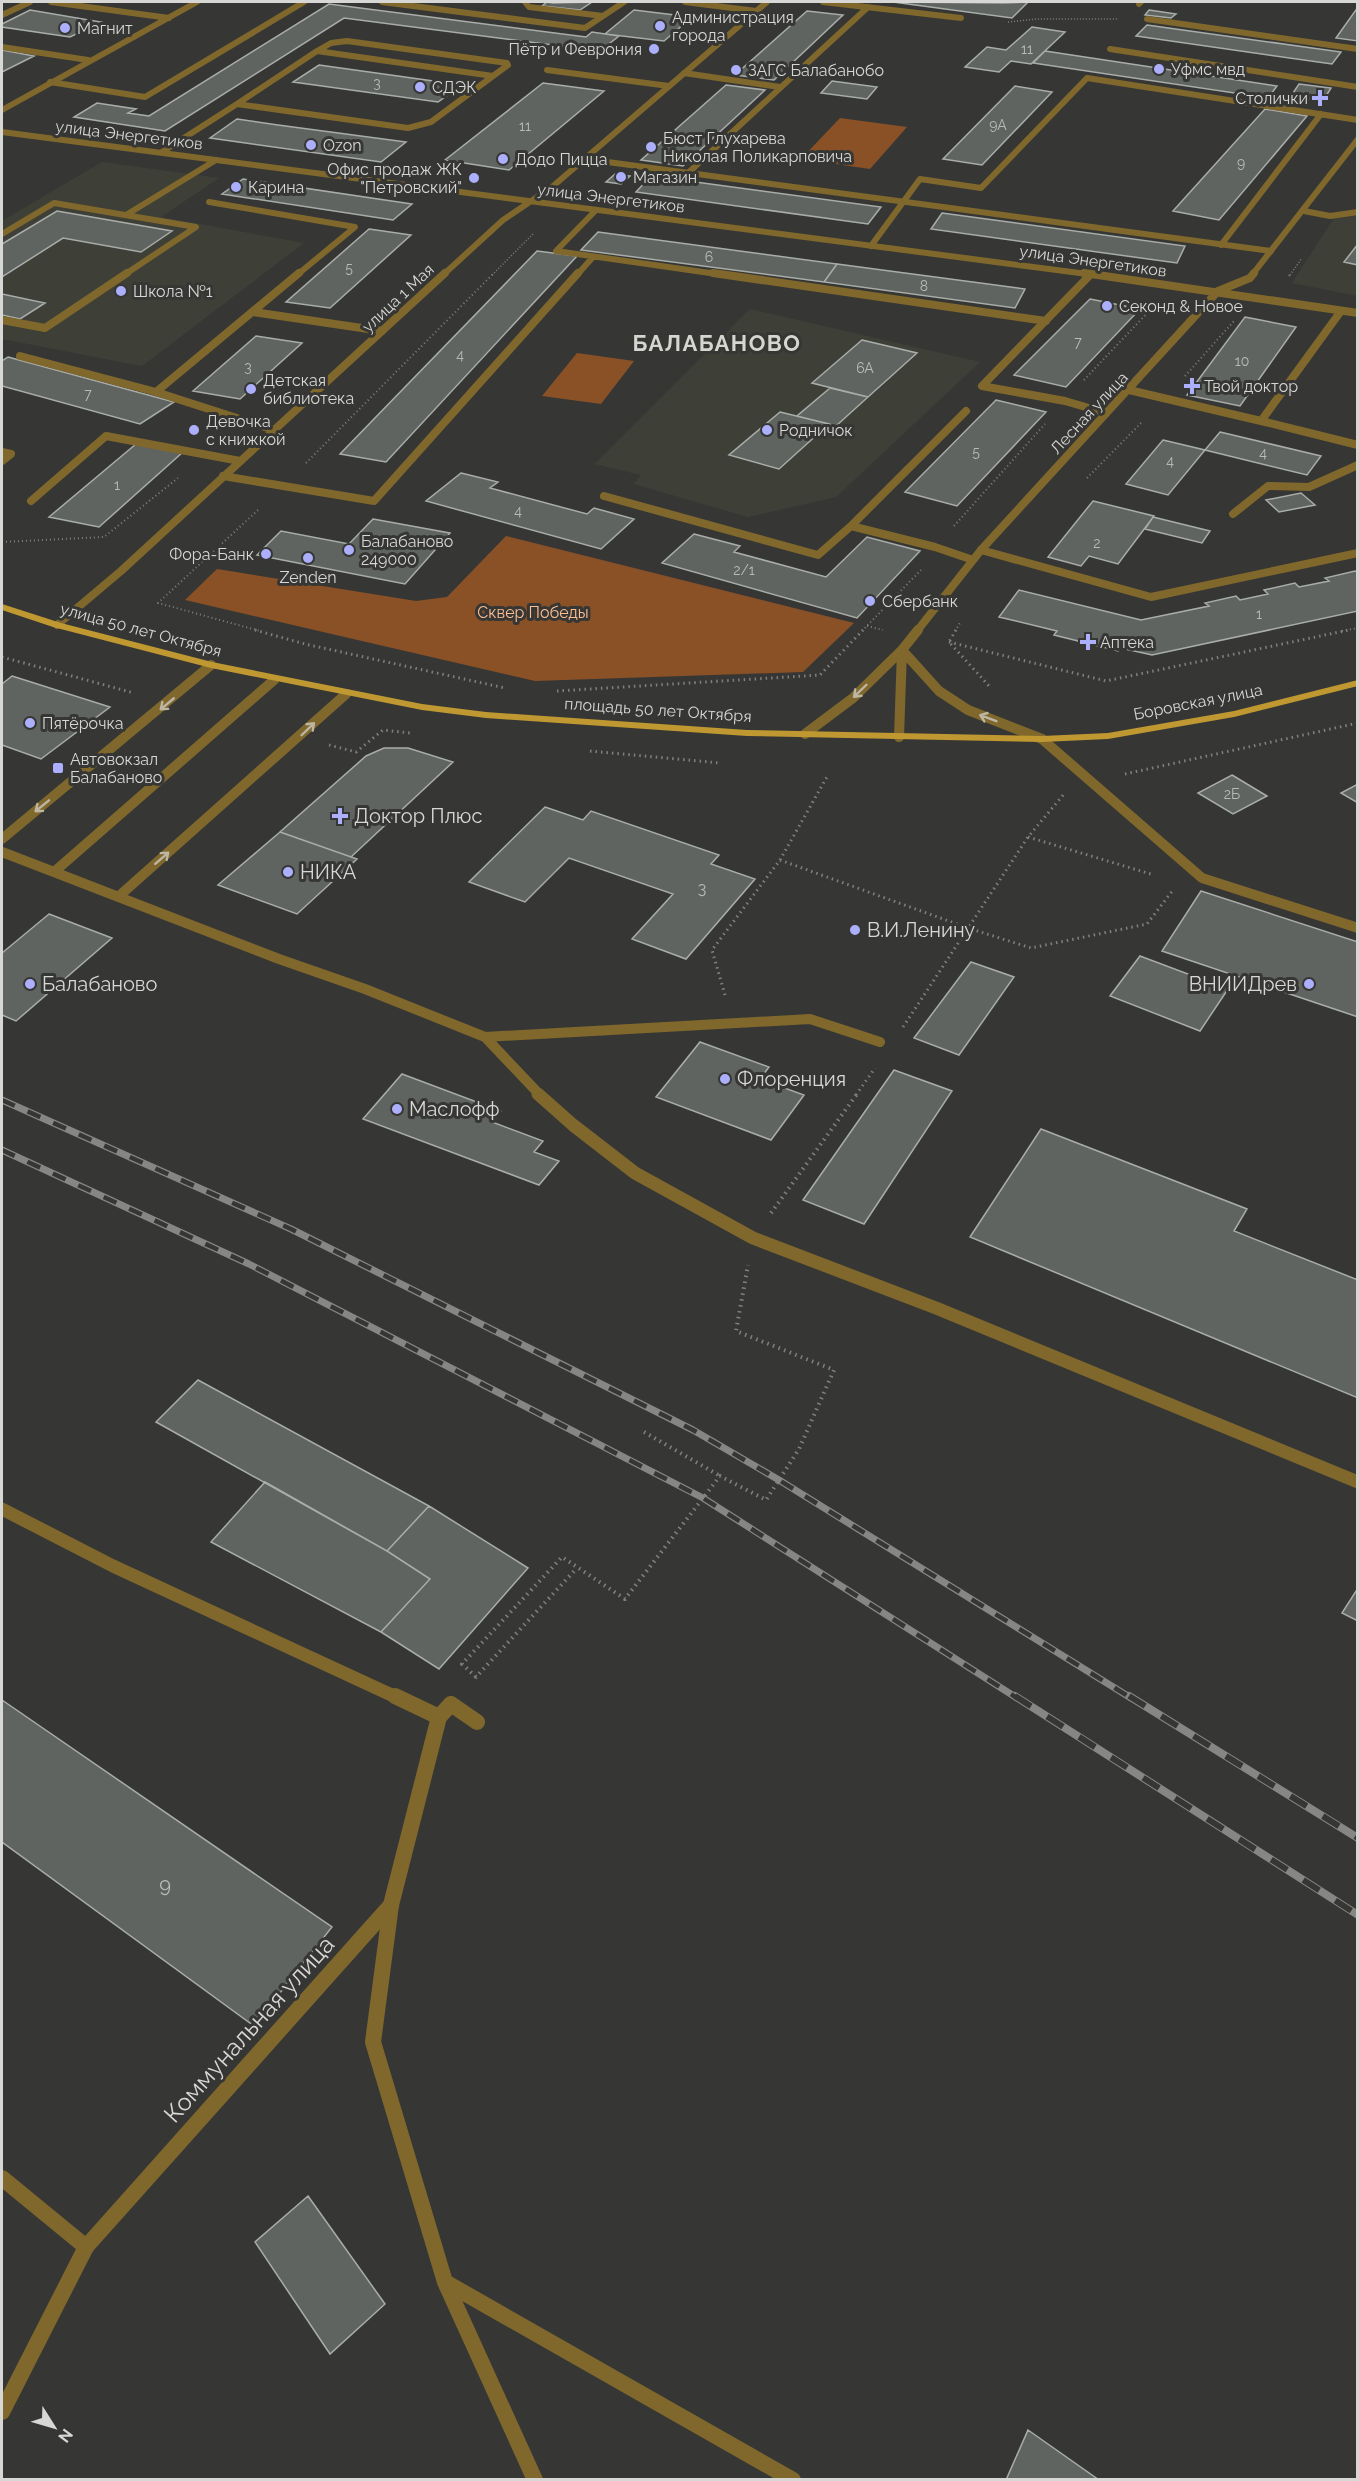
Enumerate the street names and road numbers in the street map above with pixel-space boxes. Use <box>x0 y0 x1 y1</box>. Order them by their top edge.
street label: улица Энергетиков <box>54 117 204 153</box>
street label: улица Энергетиков <box>536 180 686 216</box>
street label: улица Энергетиков <box>1018 241 1168 281</box>
street label: улица 1 Мая <box>358 260 438 336</box>
street label: Лесная улица <box>1046 368 1132 458</box>
street label: улица 50 лет Октября <box>58 599 224 661</box>
street label: Боровская улица <box>1132 680 1264 724</box>
street label: площадь 50 лет Октября <box>564 694 752 726</box>
street label: Коммунальная улица <box>158 1930 340 2128</box>

